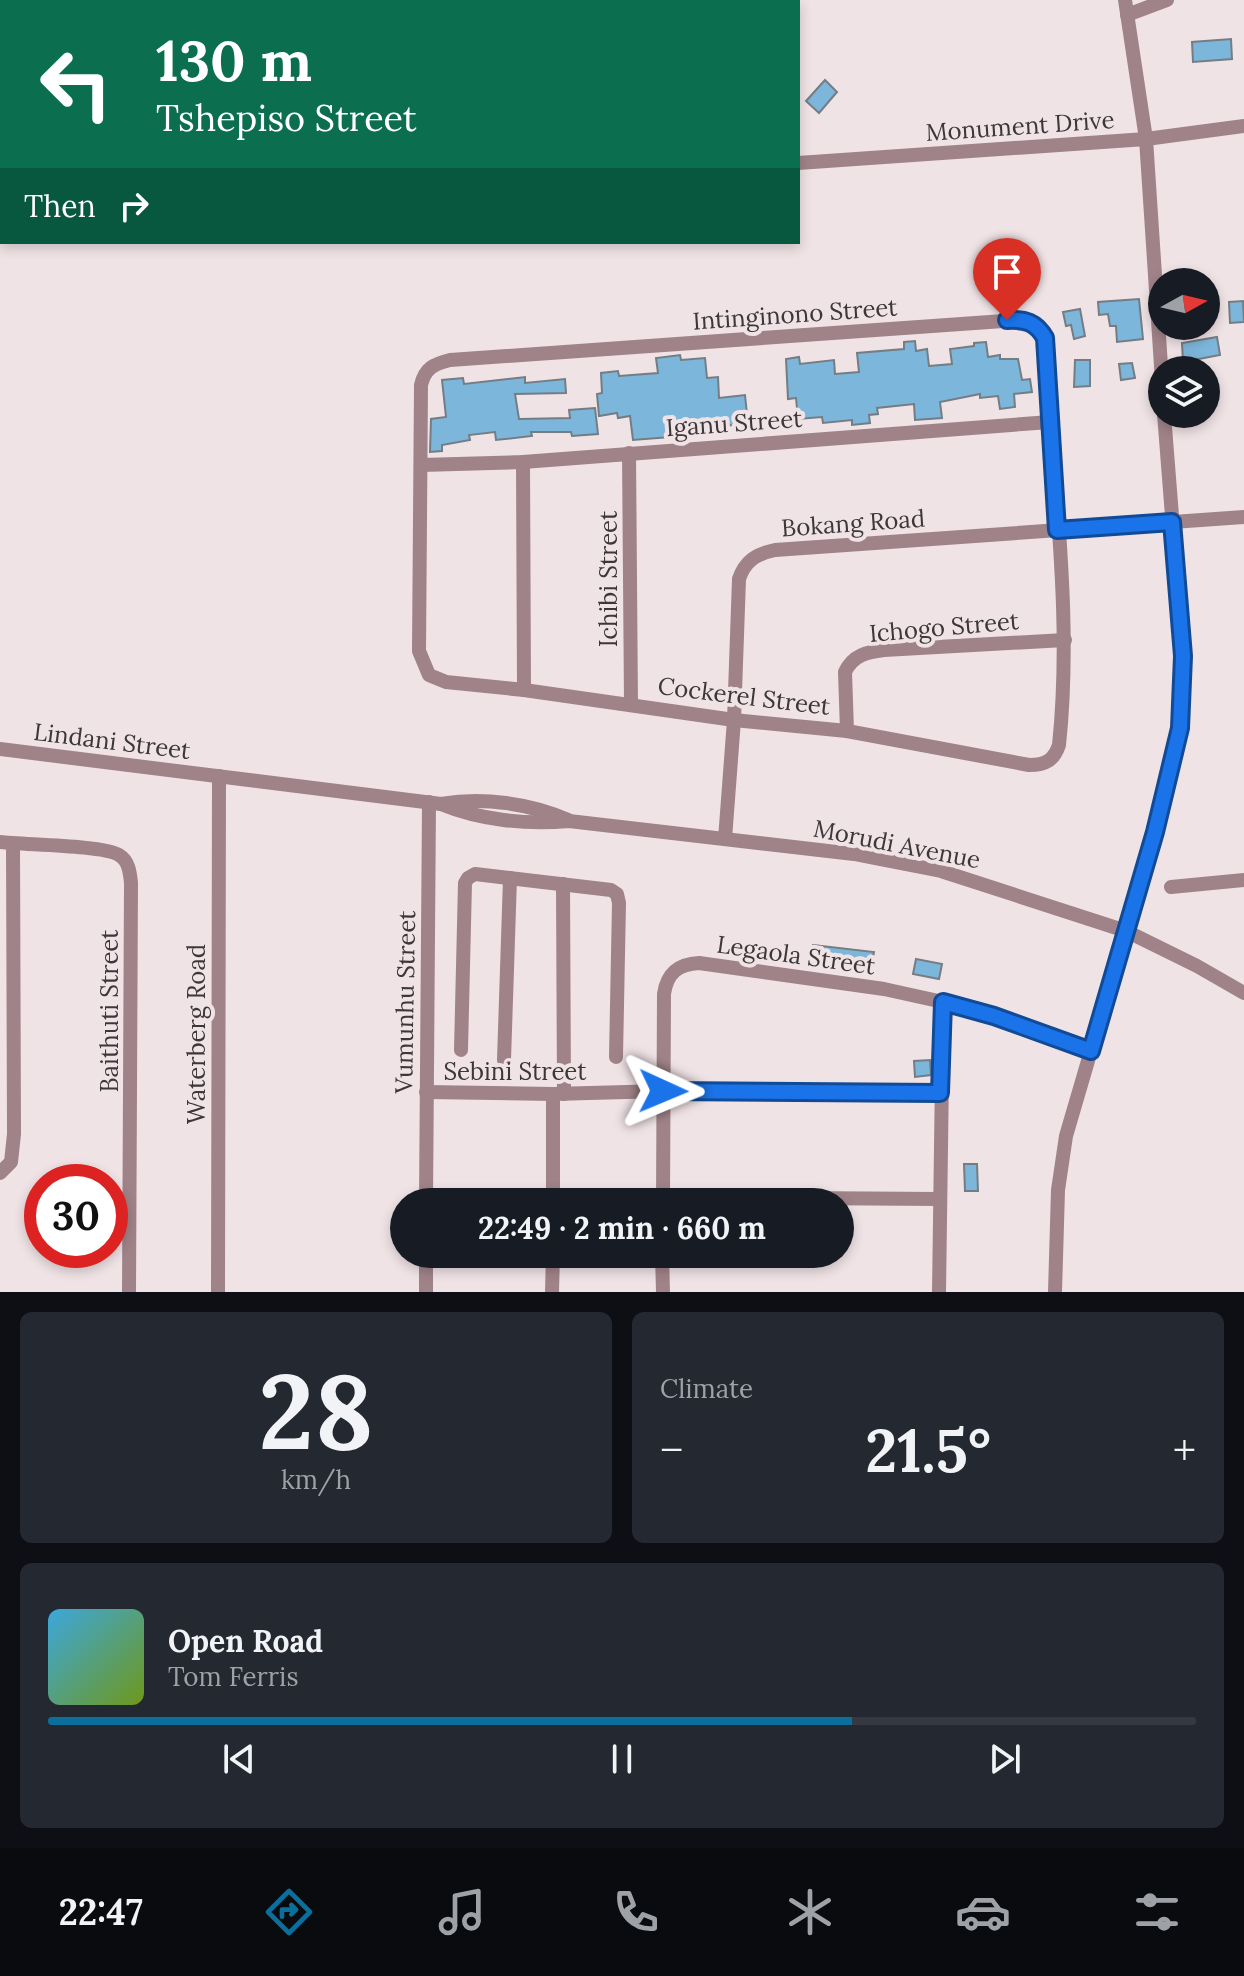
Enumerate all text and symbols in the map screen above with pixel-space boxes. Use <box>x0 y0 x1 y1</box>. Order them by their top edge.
text: 130 m <box>156 25 312 96</box>
icon: left <box>24 32 128 136</box>
text: Tshepiso Street <box>156 95 417 141</box>
street label: Monument Drive <box>925 104 1115 148</box>
icon: right <box>112 184 156 228</box>
text: Then <box>24 187 96 225</box>
pin <box>973 238 1041 320</box>
icon: arrive <box>985 250 1029 294</box>
north arrow <box>1148 268 1220 340</box>
map controls <box>1148 268 1220 428</box>
street label: Intinginono Street <box>692 291 899 337</box>
button: layers <box>1148 356 1220 428</box>
street label: Iganu Street <box>665 403 804 443</box>
street label: Bokang Road <box>780 503 926 543</box>
street label: Ichibi Street <box>593 510 624 647</box>
street label: Ichogo Street <box>868 605 1021 649</box>
street label: Cockerel Street <box>656 670 833 722</box>
street label: Lindani Street <box>32 716 193 766</box>
street label: Morudi Avenue <box>811 813 983 875</box>
street label: Vumunhu Street <box>388 910 422 1095</box>
street label: Baithuti Street <box>94 929 125 1092</box>
street label: Legaola Street <box>715 929 878 982</box>
street label: Waterberg Road <box>181 944 212 1124</box>
position arrow <box>621 1049 705 1133</box>
street label: Sebini Street <box>444 1056 587 1087</box>
speed limit sign: 30 <box>24 1164 128 1268</box>
text: 22:49 · 2 min · 660 m <box>478 1209 766 1247</box>
text: 28 <box>259 1344 373 1477</box>
text: Climate <box>660 1372 753 1405</box>
text: 21.5° <box>865 1412 991 1488</box>
text: − <box>660 1422 683 1478</box>
text: + <box>1173 1422 1196 1478</box>
text: km/h <box>281 1463 351 1496</box>
text: Open Road <box>168 1622 323 1660</box>
text: Tom Ferris <box>168 1660 298 1693</box>
icon: previous <box>217 1737 261 1781</box>
icon: pause <box>600 1737 644 1781</box>
icon: next <box>983 1737 1027 1781</box>
icon: directions <box>261 1884 317 1940</box>
icon: music <box>434 1884 490 1940</box>
icon: phone <box>608 1884 664 1940</box>
icon: climate <box>782 1884 838 1940</box>
icon: car <box>955 1884 1011 1940</box>
icon: filters <box>1129 1884 1185 1940</box>
text: 22:47 <box>59 1889 143 1935</box>

